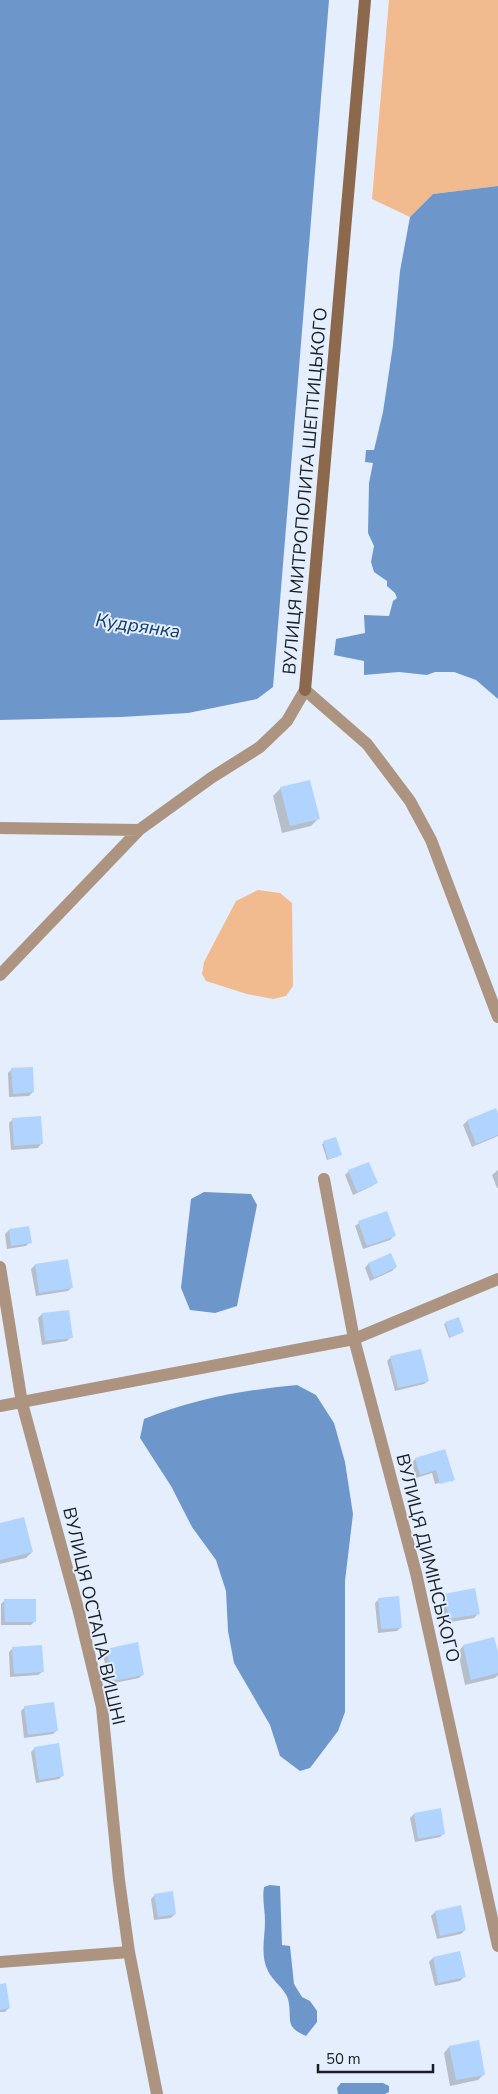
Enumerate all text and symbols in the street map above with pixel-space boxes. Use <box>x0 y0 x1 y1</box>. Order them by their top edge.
street label: ВУЛИЦЯ МИТРОПОЛИТА ШЕПТИЦЬКОГО <box>277 306 333 676</box>
water label: Кудрянка <box>94 607 182 645</box>
street label: ВУЛИЦЯ ДИМІНСЬКОГО <box>390 1451 466 1665</box>
street label: ВУЛИЦЯ ОСТАПА ВИШНІ <box>57 1505 131 1727</box>
scale bar <box>318 2042 433 2074</box>
text: 50 m <box>326 2049 361 2069</box>

